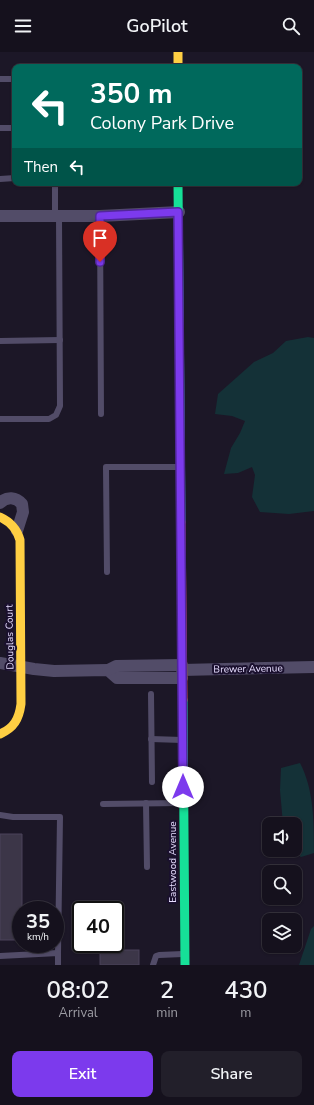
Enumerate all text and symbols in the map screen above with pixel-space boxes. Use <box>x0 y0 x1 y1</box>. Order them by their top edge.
text: GoPilot <box>126 14 188 38</box>
icon: menu <box>12 15 34 37</box>
icon: search <box>280 15 302 37</box>
text: 350 m <box>90 75 173 113</box>
icon: left <box>24 80 76 132</box>
text: Colony Park Drive <box>90 111 234 135</box>
icon: left <box>66 156 88 178</box>
text: Then <box>24 157 58 177</box>
pin <box>83 221 117 262</box>
icon: arrive <box>89 227 111 249</box>
street label: Douglas Court <box>2 604 18 670</box>
street label: Brewer Avenue <box>213 661 283 677</box>
position arrow <box>162 766 204 808</box>
map controls <box>262 817 302 953</box>
button: sound <box>262 817 302 857</box>
street label: Eastwood Avenue <box>166 821 180 903</box>
button: search <box>262 865 302 905</box>
speed limit sign: 40 <box>72 901 124 953</box>
text: 35 <box>26 908 50 935</box>
button: layers <box>262 913 302 953</box>
text: km/h <box>27 930 49 944</box>
text: 08:02 <box>46 974 110 1006</box>
text: 2 <box>160 974 174 1006</box>
text: 430 <box>224 974 267 1006</box>
text: Arrival <box>59 1004 98 1022</box>
text: min <box>156 1004 178 1022</box>
text: m <box>240 1004 251 1022</box>
button: Exit <box>12 1051 153 1097</box>
button: Share <box>161 1051 302 1097</box>

